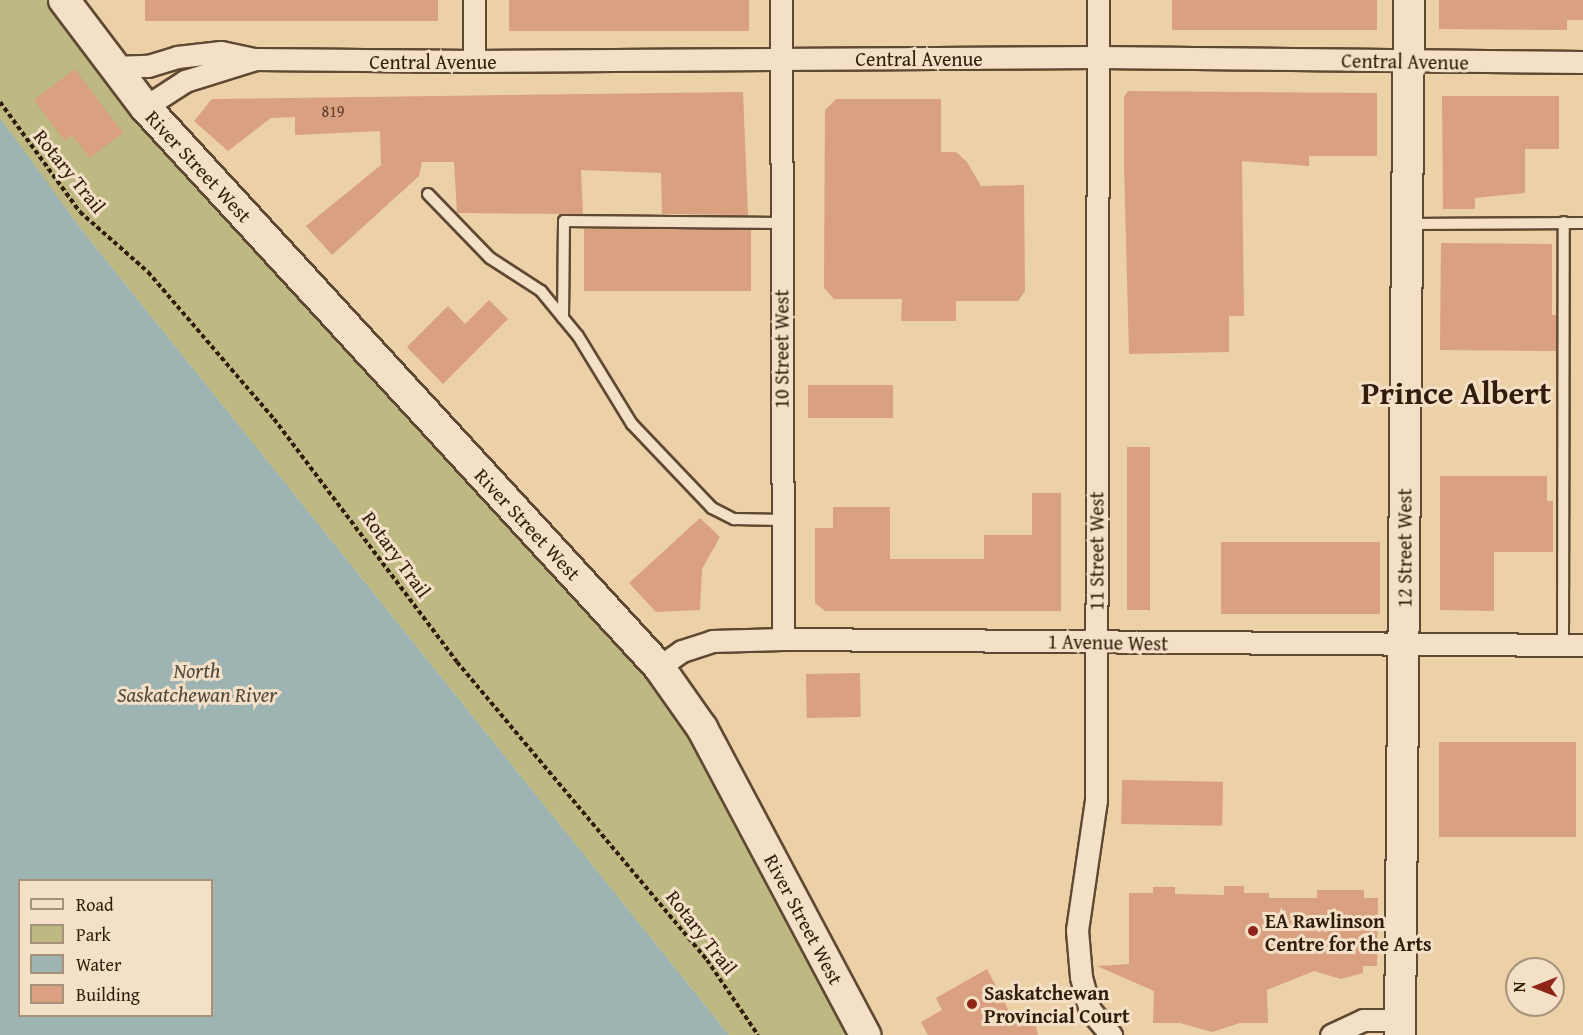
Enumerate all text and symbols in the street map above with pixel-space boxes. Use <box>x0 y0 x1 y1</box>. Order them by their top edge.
street label: Central Avenue <box>855 46 983 70</box>
street label: Central Avenue <box>1341 48 1469 74</box>
street label: Central Avenue <box>369 49 497 73</box>
house number: 819 <box>321 101 345 121</box>
street label: River Street West <box>141 105 257 227</box>
street label: Rotary Trail <box>29 124 111 218</box>
street label: 10 Street West <box>769 289 793 409</box>
district label: Prince Albert <box>1361 374 1551 412</box>
street label: River Street West <box>470 463 586 585</box>
street label: 12 Street West <box>1392 488 1416 608</box>
street label: 11 Street West <box>1084 491 1108 611</box>
street label: Rotary Trail <box>358 506 436 602</box>
street label: 1 Avenue West <box>1048 629 1168 655</box>
water label: North Saskatchewan River <box>117 658 277 708</box>
street label: River Street West <box>760 850 848 988</box>
legend <box>18 879 213 1017</box>
street label: Rotary Trail <box>662 885 742 979</box>
text: Road <box>76 891 114 918</box>
place label: EA Rawlinson Centre for the Arts <box>1265 908 1432 955</box>
text: Park <box>76 921 111 948</box>
marker: EA Rawlinson Centre for the Arts <box>1246 924 1260 938</box>
text: Water <box>76 951 121 978</box>
north arrow <box>1505 957 1565 1017</box>
text: Building <box>76 981 140 1008</box>
place label: Saskatchewan Provincial Court <box>984 981 1130 1028</box>
text: N <box>1507 982 1531 992</box>
marker: Saskatchewan Provincial Court <box>965 997 979 1011</box>

